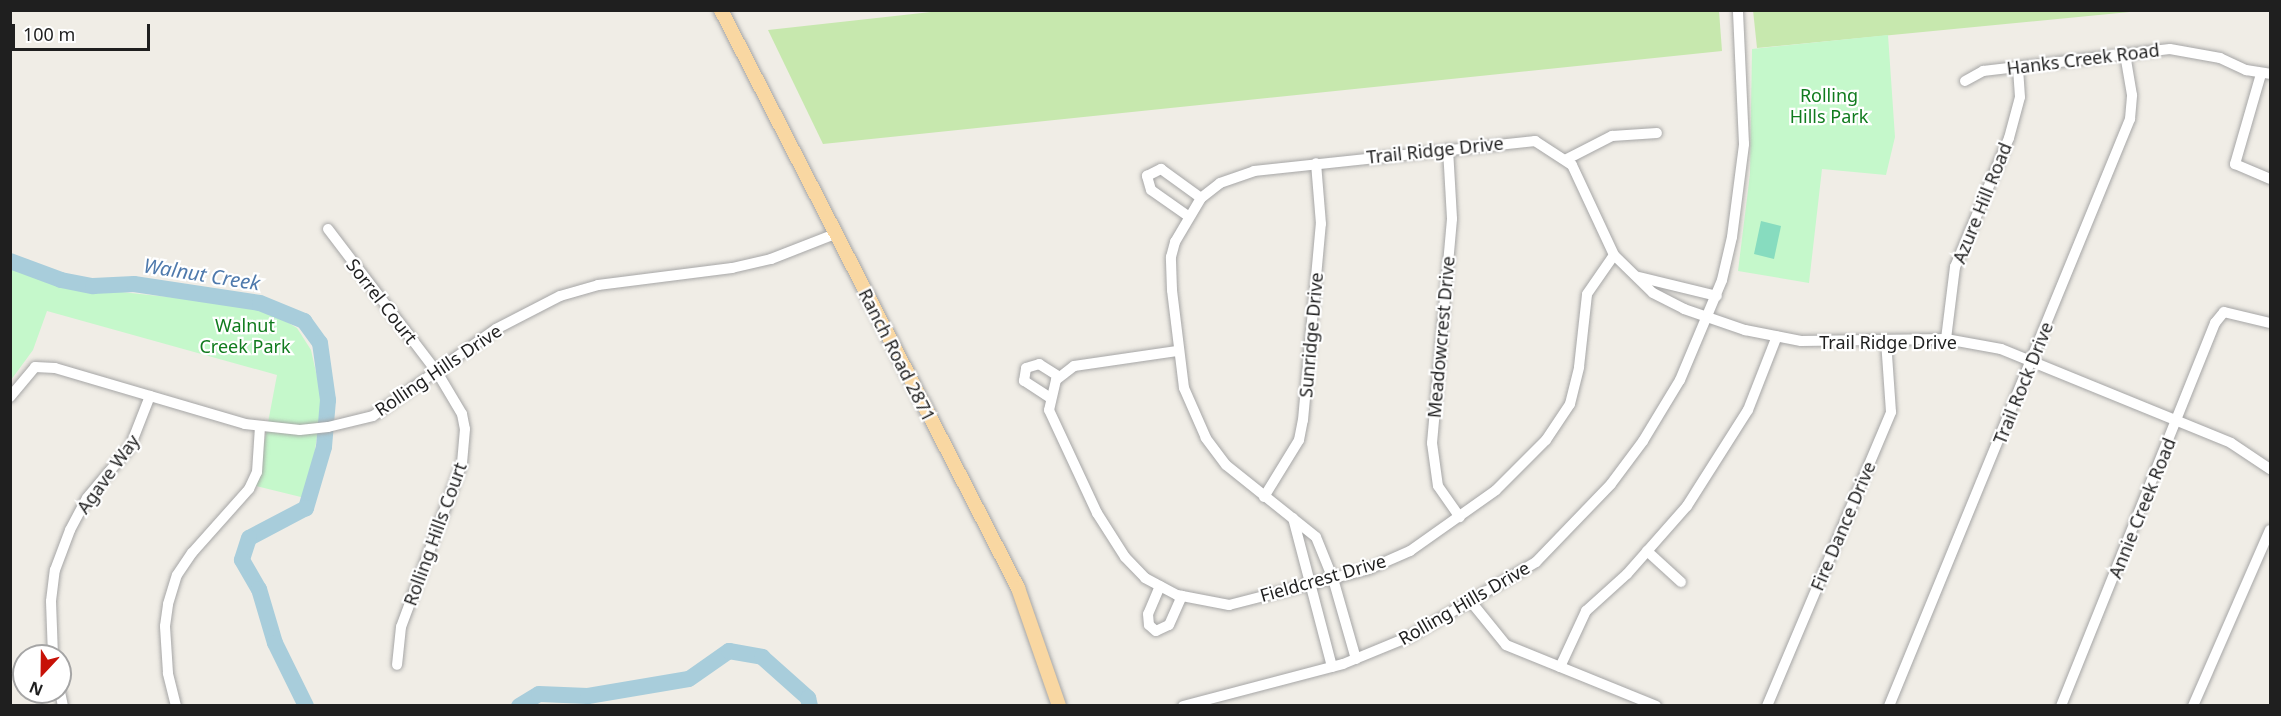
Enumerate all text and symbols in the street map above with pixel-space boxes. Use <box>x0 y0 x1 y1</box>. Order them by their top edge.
scale bar <box>15 12 153 50</box>
text: 100 m <box>23 22 75 46</box>
street label: Hanks Creek Road <box>2005 39 2161 79</box>
park label: Rolling Hills Park <box>1790 85 1868 128</box>
street label: Trail Ridge Drive <box>1365 132 1505 168</box>
street label: Azure Hill Road <box>1948 140 2016 266</box>
water label: Walnut Creek <box>142 253 262 295</box>
street label: Sorrel Court <box>342 254 422 348</box>
street label: Meadowcrest Drive <box>1423 255 1459 419</box>
street label: Sunridge Drive <box>1295 271 1327 399</box>
street label: Ranch Road 2871 <box>854 285 940 425</box>
park label: Walnut Creek Park <box>199 315 291 358</box>
street label: Trail Rock Drive <box>1989 319 2057 447</box>
street label: Rolling Hills Drive <box>371 320 505 420</box>
street label: Trail Ridge Drive <box>1819 331 1957 353</box>
street label: Agave Way <box>72 430 144 518</box>
street label: Annie Creek Road <box>2104 435 2180 581</box>
street label: Fire Dance Drive <box>1806 458 1880 594</box>
street label: Rolling Hills Court <box>399 459 471 609</box>
street label: Fieldcrest Drive <box>1258 550 1388 606</box>
street label: Rolling Hills Drive <box>1395 557 1533 649</box>
north arrow <box>12 644 72 704</box>
text: N <box>26 676 46 701</box>

